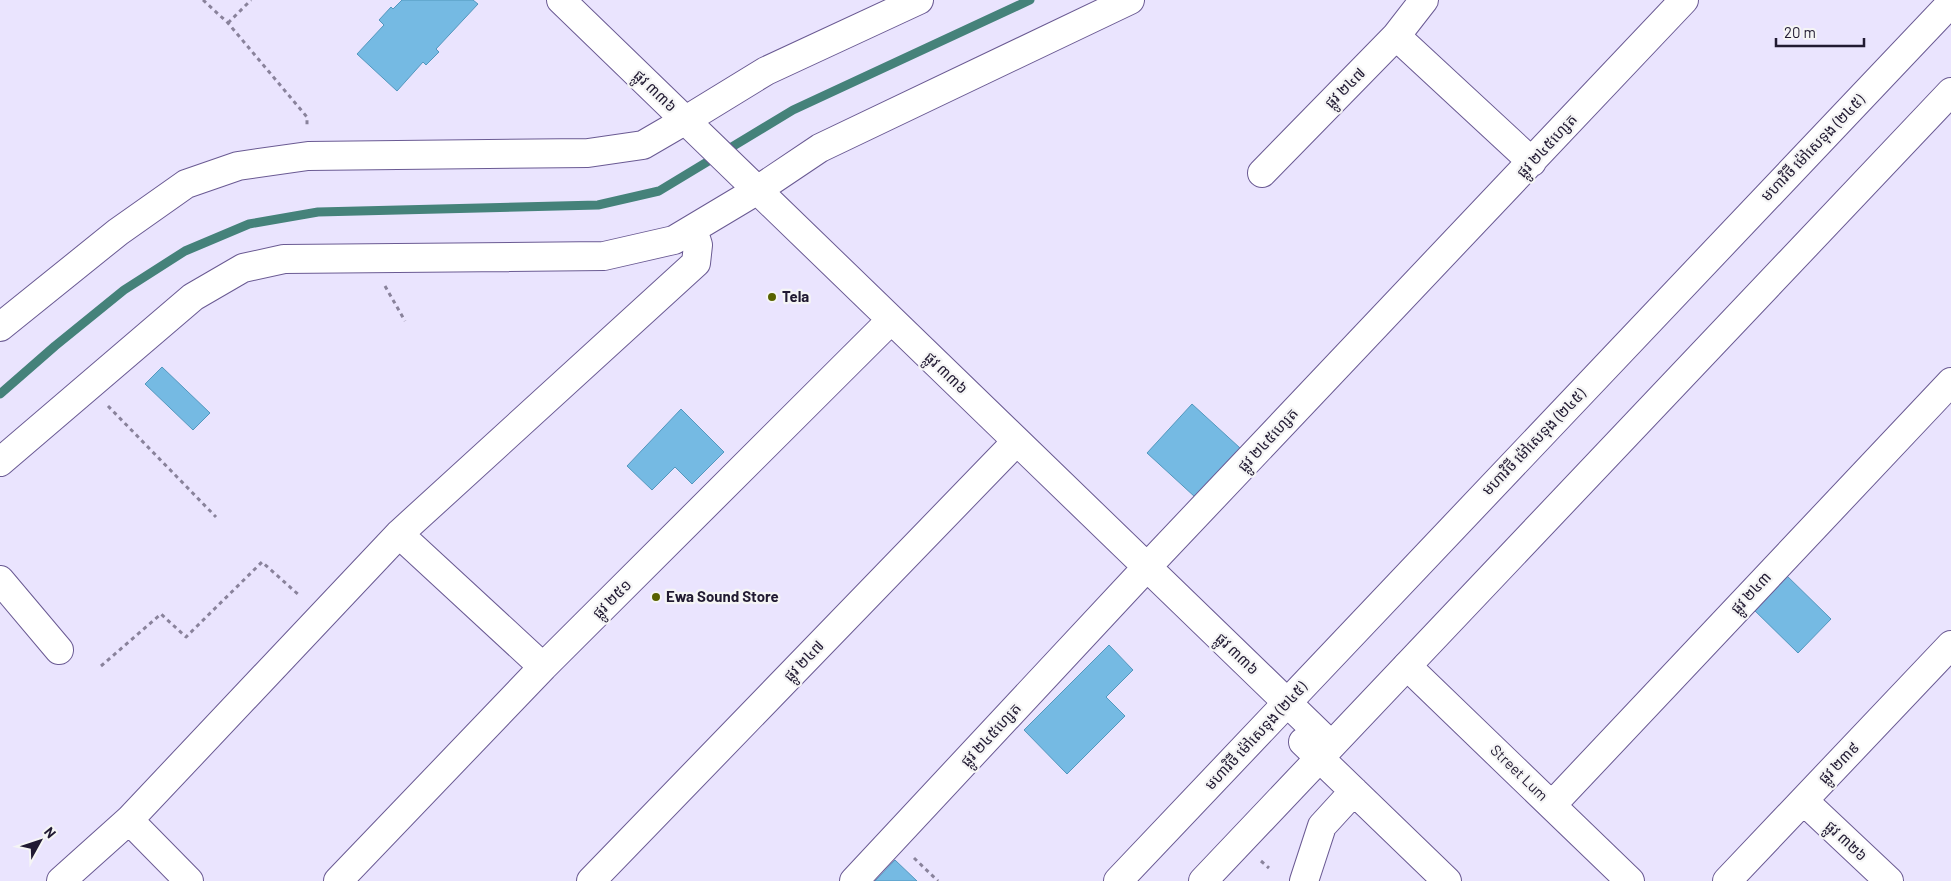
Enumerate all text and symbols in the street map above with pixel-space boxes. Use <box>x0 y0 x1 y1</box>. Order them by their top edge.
scale bar <box>1776 15 1864 47</box>
text: 20 m <box>1784 23 1816 41</box>
street label: ផ្លូវ ២៤៧ <box>1320 63 1372 115</box>
street label: ផ្លូវ ៣៣៦ <box>627 65 681 119</box>
street label: មហាវិថី ម៉ៅសេទុង (២៤៥) <box>1757 90 1869 205</box>
street label: ផ្លូវ ២៤៥ហ្សេត <box>1512 110 1584 184</box>
place label: Tela <box>782 287 809 305</box>
marker: Tela <box>766 291 778 303</box>
street label: ផ្លូវ ៣៣៦ <box>918 347 972 401</box>
street label: មហាវិថី ម៉ៅសេទុង (២៤៥) <box>1478 384 1590 499</box>
street label: ផ្លូវ ២៤៥ហ្សេត <box>1233 404 1305 478</box>
street label: ផ្លូវ ២៤៣ <box>1726 567 1778 621</box>
street label: ផ្លូវ ២៥១ <box>588 575 638 625</box>
place label: Ewa Sound Store <box>666 587 779 605</box>
marker: Ewa Sound Store <box>650 591 662 603</box>
street label: ផ្លូវ ៣៣៦ <box>1209 628 1263 682</box>
street label: ផ្លូវ ២៤៧ <box>779 636 831 688</box>
street label: មហាវិថី ម៉ៅសេទុង (២៤៥) <box>1201 677 1311 794</box>
street label: ផ្លូវ ២៤៥ហ្សេត <box>956 699 1028 773</box>
street label: ផ្លូវ ២៣៩ <box>1814 738 1866 791</box>
street label: Street Lum <box>1487 740 1552 804</box>
north arrow <box>15 816 65 866</box>
street label: ផ្លូវ ៣២៦ <box>1818 816 1872 868</box>
text: N <box>41 823 60 841</box>

